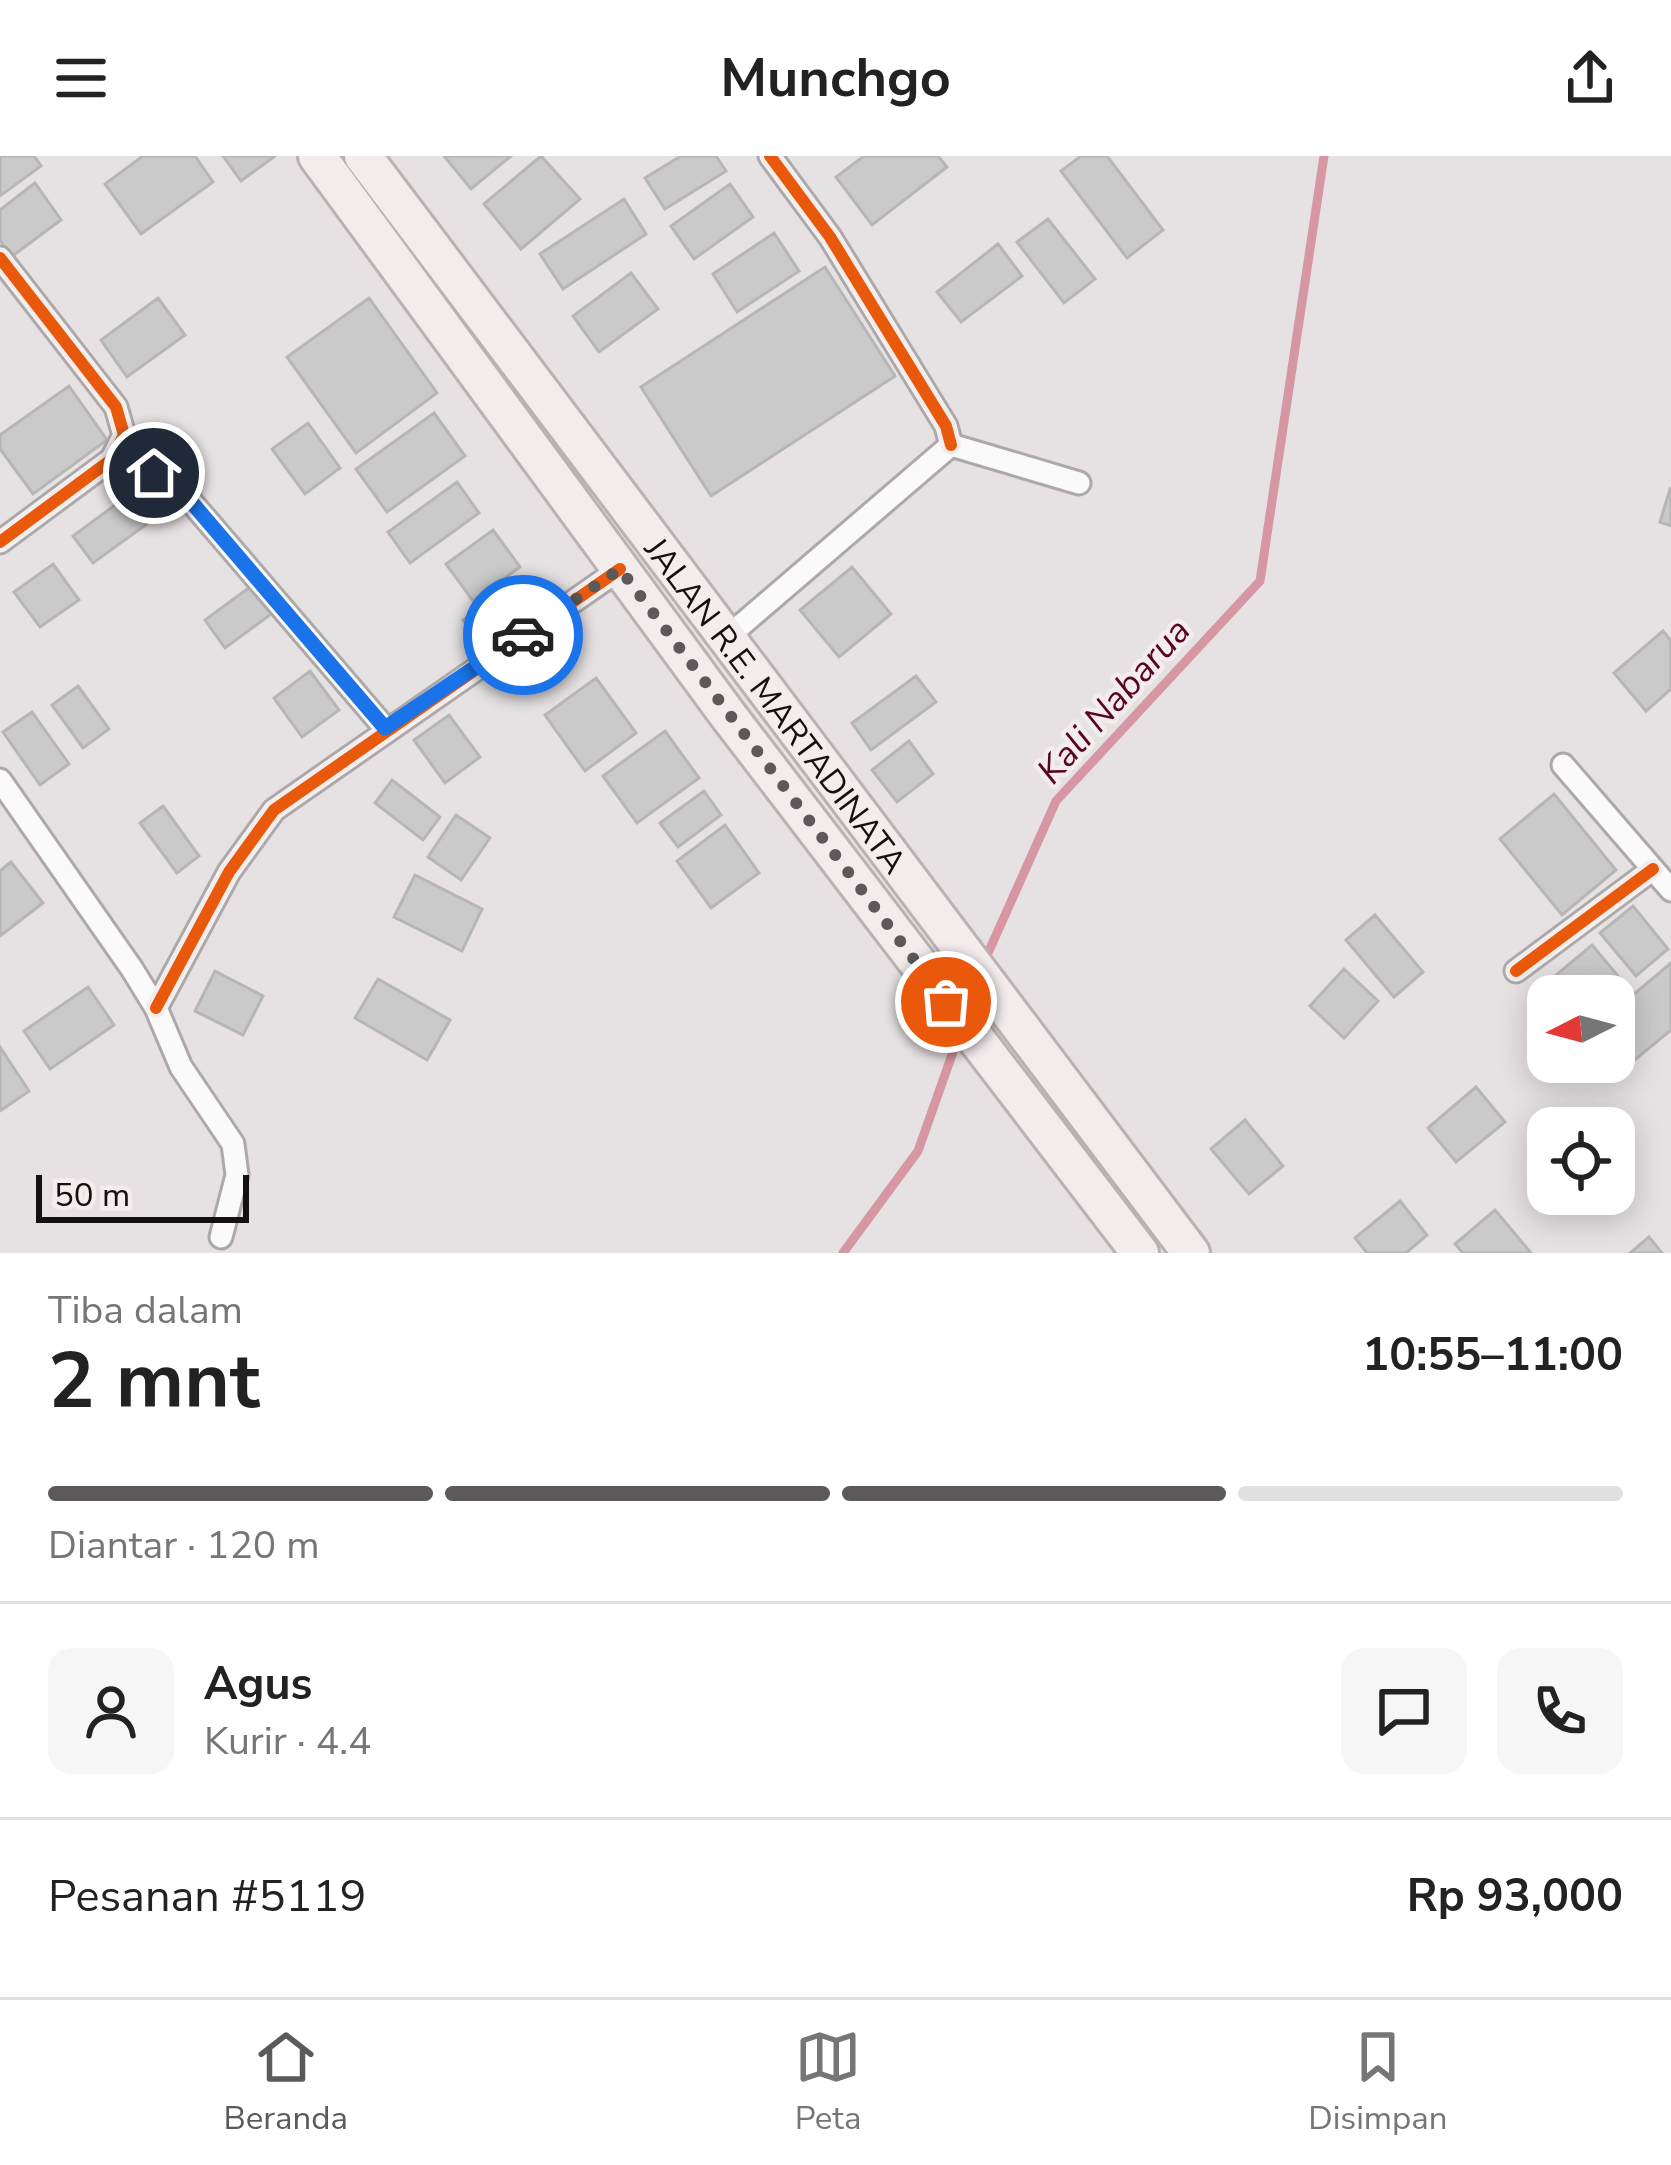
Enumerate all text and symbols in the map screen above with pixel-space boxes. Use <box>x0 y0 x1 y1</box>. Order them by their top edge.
text: Munchgo <box>720 41 951 115</box>
icon: menu <box>48 45 114 111</box>
icon: share <box>1557 45 1623 111</box>
pin <box>103 422 205 524</box>
icon: home <box>121 440 187 506</box>
street label: JALAN R.E. MARTADINATA <box>633 528 916 883</box>
courier <box>463 575 583 695</box>
icon: car <box>490 602 556 668</box>
water label: Kali Nabarua <box>1026 607 1202 795</box>
pin <box>895 951 997 1053</box>
icon: bag <box>913 969 979 1035</box>
north arrow <box>1527 975 1635 1083</box>
map controls <box>1527 975 1635 1215</box>
button: locate <box>1527 1107 1635 1215</box>
scale bar <box>36 1169 249 1222</box>
text: 50 m <box>54 1173 130 1218</box>
text: Tiba dalam <box>48 1284 243 1337</box>
text: 10:55–11:00 <box>1362 1325 1623 1386</box>
text: 2 mnt <box>48 1328 260 1435</box>
text: Diantar · 120 m <box>48 1519 320 1572</box>
button: person <box>48 1648 174 1774</box>
button: chat <box>1341 1648 1467 1774</box>
button: phone <box>1497 1648 1623 1774</box>
text: Agus <box>204 1654 312 1715</box>
text: Kurir · 4.4 <box>204 1715 371 1768</box>
text: Pesanan #5119 <box>48 1866 366 1927</box>
text: Rp 93,000 <box>1407 1866 1623 1927</box>
tab: Beranda <box>223 2024 348 2141</box>
tab: Peta <box>795 2024 861 2141</box>
tab: Disimpan <box>1308 2024 1448 2141</box>

